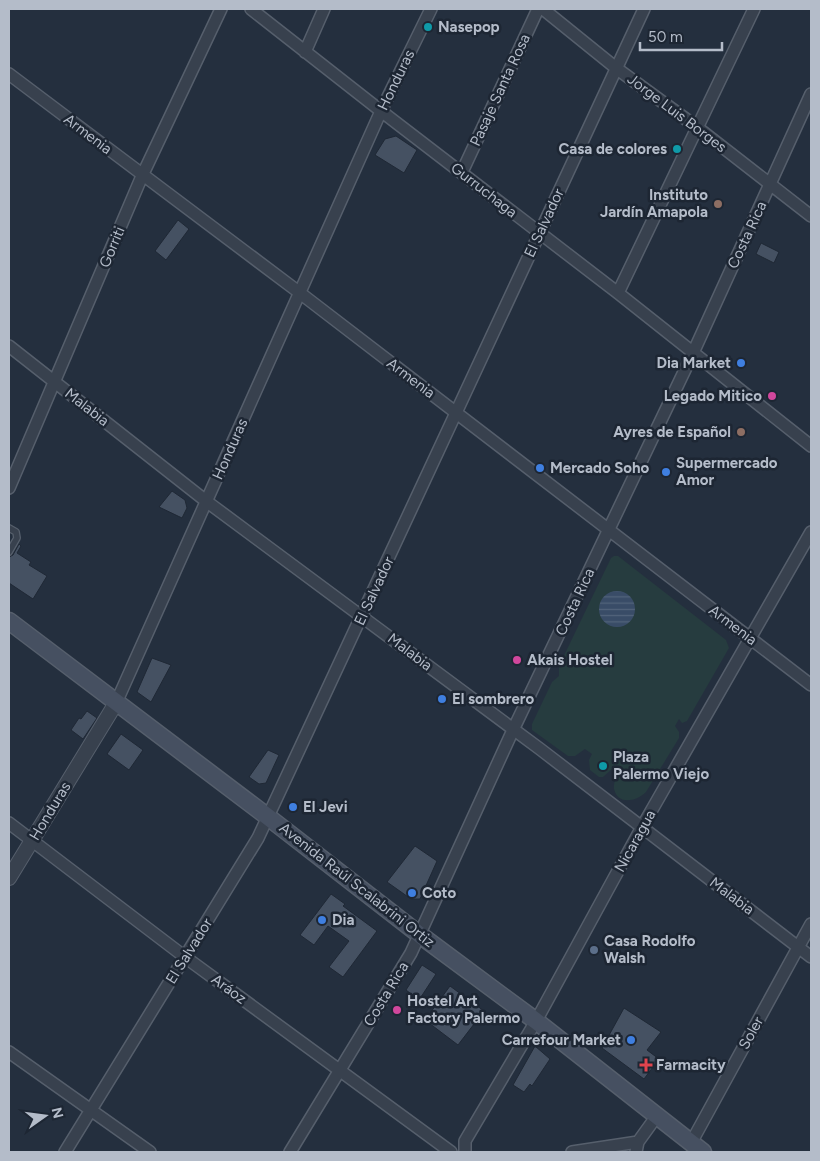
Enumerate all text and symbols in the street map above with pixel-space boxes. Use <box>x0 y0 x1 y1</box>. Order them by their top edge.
place label: Nasepop <box>438 18 500 36</box>
scale bar <box>640 20 722 52</box>
marker: Nasepop <box>422 21 434 33</box>
text: 50 m <box>648 28 683 46</box>
street label: Pasaje Santa Rosa <box>466 31 534 149</box>
street label: Honduras <box>374 47 418 113</box>
street label: Jorge Luis Borges <box>624 70 730 156</box>
street label: Armenia <box>60 110 116 158</box>
place label: Casa de colores <box>558 140 667 158</box>
marker: Casa de colores <box>671 143 683 155</box>
street label: Gurruchaga <box>447 159 521 221</box>
street label: El Salvador <box>520 186 568 260</box>
place label: Instituto Jardín Amapola <box>600 186 708 221</box>
marker: Instituto Jardín Amapola <box>712 198 724 210</box>
street label: Costa Rica <box>724 199 770 271</box>
street label: Gorriti <box>95 224 129 270</box>
street label: Armenia <box>383 354 439 402</box>
place label: Dia Market <box>656 354 731 372</box>
marker: Dia Market <box>735 357 747 369</box>
street label: Malabia <box>61 384 113 430</box>
place label: Legado Mitico <box>664 387 762 405</box>
marker: Legado Mitico <box>766 390 778 402</box>
street label: Honduras <box>209 416 251 482</box>
place label: Ayres de Español <box>613 423 731 441</box>
marker: Ayres de Español <box>735 426 747 438</box>
place label: Supermercado Amor <box>676 454 778 489</box>
place label: Mercado Soho <box>550 459 650 477</box>
marker: Mercado Soho <box>534 462 546 474</box>
marker: Supermercado Amor <box>660 466 672 478</box>
street label: El Salvador <box>350 554 398 628</box>
street label: Costa Rica <box>552 566 598 638</box>
street label: Armenia <box>705 601 761 649</box>
street label: Malabia <box>384 629 436 675</box>
place label: Akais Hostel <box>527 651 613 669</box>
marker: Akais Hostel <box>511 654 523 666</box>
place label: El sombrero <box>452 690 535 708</box>
marker: El sombrero <box>436 693 448 705</box>
place label: Plaza Palermo Viejo <box>613 748 709 783</box>
marker: Plaza Palermo Viejo <box>597 760 609 772</box>
street label: Honduras <box>25 778 75 844</box>
place label: El Jevi <box>303 798 348 816</box>
marker: El Jevi <box>287 801 299 813</box>
street label: Nicaragua <box>611 807 659 875</box>
street label: Avenida Raúl Scalabrini Ortiz <box>276 819 438 951</box>
street label: Malabia <box>706 873 758 919</box>
place label: Coto <box>422 884 456 902</box>
marker: Coto <box>406 887 418 899</box>
place label: Dia <box>332 911 354 929</box>
marker: Dia <box>316 914 328 926</box>
street label: El Salvador <box>162 915 216 987</box>
place label: Casa Rodolfo Walsh <box>604 932 696 967</box>
marker: Casa Rodolfo Walsh <box>588 944 600 956</box>
street label: Costa Rica <box>360 958 412 1030</box>
street label: Aráoz <box>208 970 250 1008</box>
place label: Hostel Art Factory Palermo <box>407 992 521 1027</box>
marker: Hostel Art Factory Palermo <box>391 1004 403 1016</box>
street label: Soler <box>735 1014 767 1052</box>
place label: Carrefour Market <box>502 1031 621 1049</box>
marker: Carrefour Market <box>625 1034 637 1046</box>
place label: Farmacity <box>656 1056 726 1074</box>
marker: Farmacity <box>640 1059 652 1071</box>
north arrow <box>20 1091 70 1141</box>
text: N <box>48 1106 67 1120</box>

